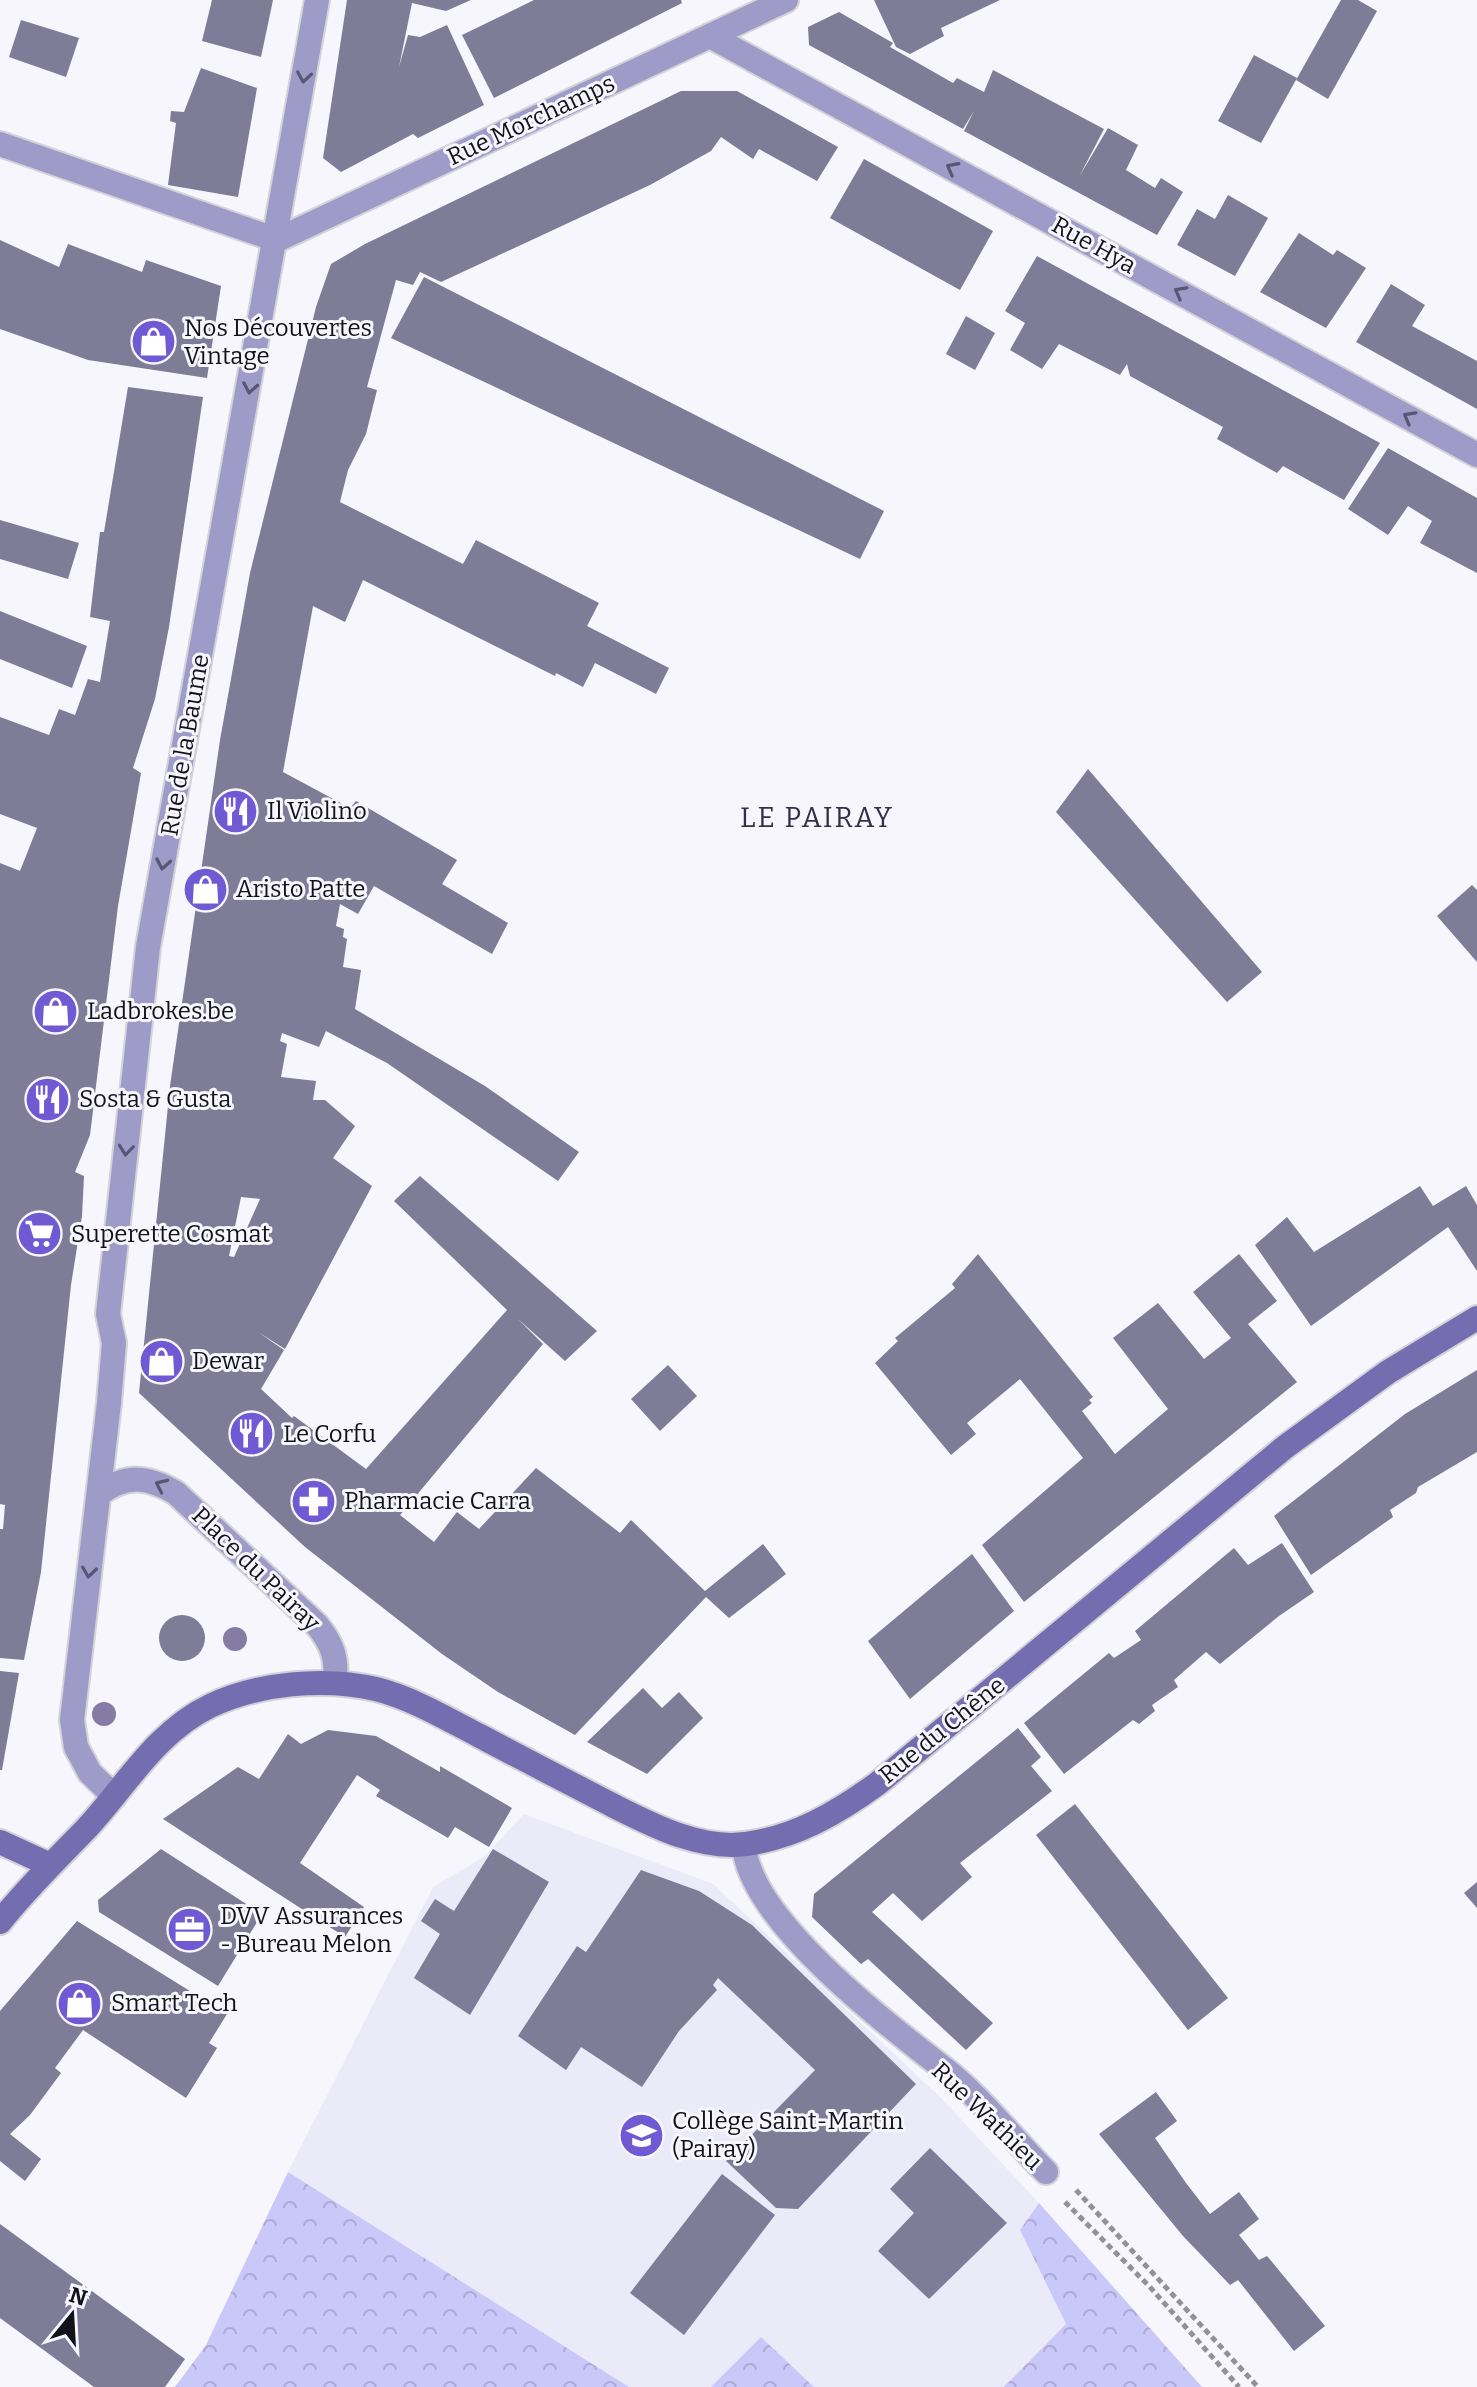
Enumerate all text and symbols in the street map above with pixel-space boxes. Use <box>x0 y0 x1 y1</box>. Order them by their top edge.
street label: Rue Morchamps <box>443 69 619 171</box>
one-way arrow <box>296 70 313 84</box>
one-way arrow <box>946 162 961 178</box>
street label: Rue Hya <box>1047 210 1141 280</box>
one-way arrow <box>1174 287 1189 302</box>
place label: Nos Découvertes Vintage <box>184 314 372 370</box>
shop icon: Nos Découvertes Vintage <box>129 318 177 366</box>
one-way arrow <box>242 381 259 395</box>
one-way arrow <box>1403 411 1417 427</box>
street label: Rue de la Baume <box>155 652 215 838</box>
restaurant icon: Il Violino <box>212 787 260 835</box>
place label: Il Violino <box>267 797 367 825</box>
district label: LE PAIRAY <box>740 801 894 834</box>
one-way arrow <box>156 858 173 871</box>
shop icon: Aristo Patte <box>181 865 229 913</box>
place label: Aristo Patte <box>236 875 365 903</box>
shop icon: Ladbrokes.be <box>32 987 80 1035</box>
place label: Ladbrokes.be <box>87 997 234 1025</box>
restaurant icon: Sosta & Gusta <box>24 1075 72 1123</box>
place label: Sosta & Gusta <box>79 1085 231 1113</box>
one-way arrow <box>118 1144 135 1157</box>
supermarket icon: Superette Cosmat <box>16 1210 64 1258</box>
place label: Superette Cosmat <box>71 1220 271 1248</box>
shop icon: Dewar <box>137 1337 185 1385</box>
place label: Dewar <box>192 1347 265 1375</box>
restaurant icon: Le Corfu <box>228 1410 276 1458</box>
place label: Le Corfu <box>283 1420 376 1448</box>
pharmacy icon: Pharmacie Carra <box>289 1477 337 1525</box>
one-way arrow <box>155 1479 170 1495</box>
place label: Pharmacie Carra <box>344 1487 531 1515</box>
street label: Place du Pairay <box>186 1501 326 1637</box>
one-way arrow <box>81 1565 98 1578</box>
street label: Rue du Chêne <box>874 1671 1010 1789</box>
place label: DVV Assurances - Bureau Melon <box>220 1902 403 1958</box>
office icon: DVV Assurances - Bureau Melon <box>165 1906 213 1954</box>
shop icon: Smart Tech <box>56 1979 104 2027</box>
place label: Smart Tech <box>111 1989 238 2017</box>
street label: Rue Wathieu <box>926 2056 1048 2176</box>
place label: Collège Saint-Martin (Pairay) <box>672 2107 903 2163</box>
school or university icon: Collège Saint-Martin (Pairay) <box>617 2111 665 2159</box>
north arrow <box>32 2275 112 2355</box>
text: N <box>66 2281 90 2312</box>

